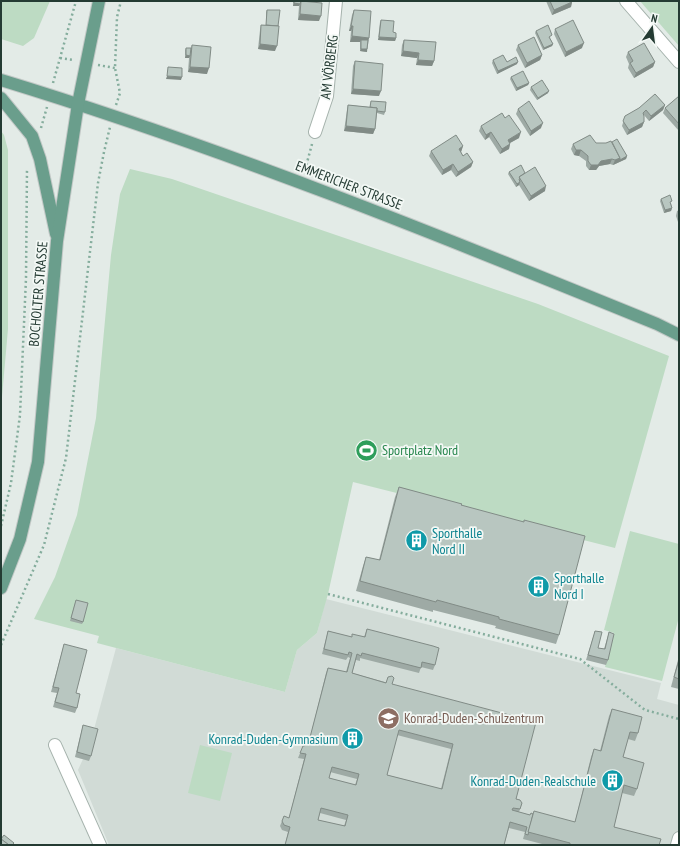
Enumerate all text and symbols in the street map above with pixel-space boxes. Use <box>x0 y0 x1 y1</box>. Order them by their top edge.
north arrow <box>632 8 672 48</box>
text: N <box>650 11 659 26</box>
street label: AM VÖRBERG <box>316 34 342 100</box>
street label: EMMERICHER STRASSE <box>293 156 405 214</box>
street label: BOCHOLTER STRASSE <box>24 241 52 347</box>
sports icon: Sportplatz Nord <box>353 437 379 463</box>
place label: Sportplatz Nord <box>382 441 458 459</box>
place label: Sporthalle Nord II <box>432 524 482 558</box>
building icon: Sporthalle Nord II <box>404 528 430 554</box>
place label: Sporthalle Nord I <box>554 569 604 603</box>
building icon: Sporthalle Nord I <box>526 573 552 599</box>
school or university icon: Konrad-Duden-Schulzentrum <box>375 705 401 731</box>
place label: Konrad-Duden-Schulzentrum <box>404 709 544 727</box>
building icon: Konrad-Duden-Gymnasium <box>340 726 366 752</box>
place label: Konrad-Duden-Gymnasium <box>208 730 338 748</box>
building icon: Konrad-Duden-Realschule <box>599 768 625 794</box>
place label: Konrad-Duden-Realschule <box>471 772 596 790</box>

